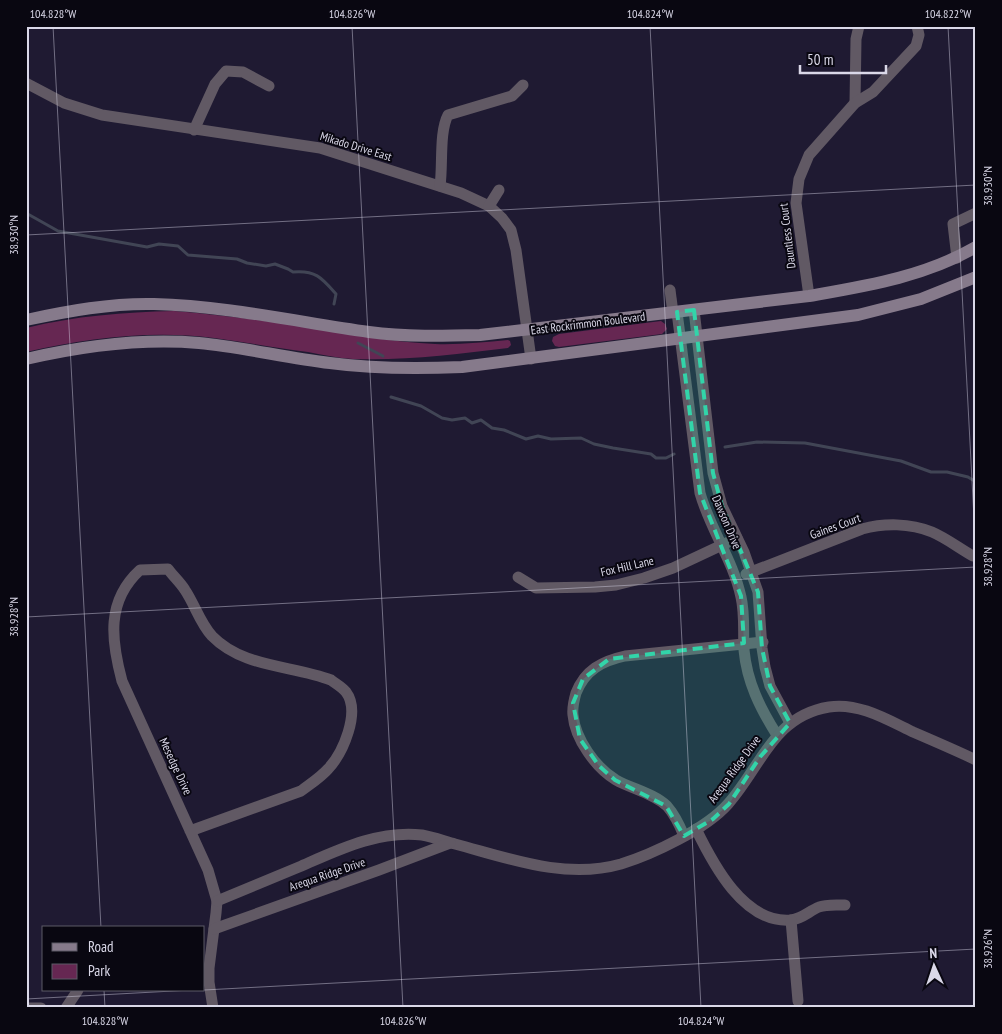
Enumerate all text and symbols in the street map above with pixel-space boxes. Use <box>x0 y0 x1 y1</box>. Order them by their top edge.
text: 104.828°W <box>30 6 76 21</box>
text: 104.826°W <box>329 6 375 21</box>
text: 104.824°W <box>627 6 673 21</box>
text: 104.822°W <box>925 6 971 21</box>
scale bar <box>800 42 886 74</box>
text: 50 m <box>807 50 833 69</box>
street label: Mikado Drive East <box>318 128 394 164</box>
text: 38.930°N <box>980 166 995 206</box>
street label: Dauntless Court <box>775 202 798 270</box>
text: 38.930°N <box>6 215 21 255</box>
street label: East Rockrimmon Boulevard <box>530 309 646 337</box>
street label: Dawson Drive <box>709 493 745 551</box>
street label: Gaines Court <box>808 510 863 542</box>
text: 38.928°N <box>980 547 995 587</box>
street label: Fox Hill Lane <box>599 553 655 579</box>
text: 38.928°N <box>6 597 21 637</box>
street label: Arequa Ridge Drive <box>705 732 763 806</box>
street label: Mesedge Drive <box>156 735 196 797</box>
street label: Arequa Ridge Drive <box>287 854 367 894</box>
legend <box>42 926 205 992</box>
text: 38.926°N <box>980 929 995 969</box>
text: Road <box>88 937 114 956</box>
north arrow <box>910 942 960 992</box>
text: N <box>929 944 938 962</box>
text: Park <box>88 961 110 980</box>
text: 104.828°W <box>82 1013 128 1028</box>
text: 104.826°W <box>380 1013 426 1028</box>
text: 104.824°W <box>678 1013 724 1028</box>

